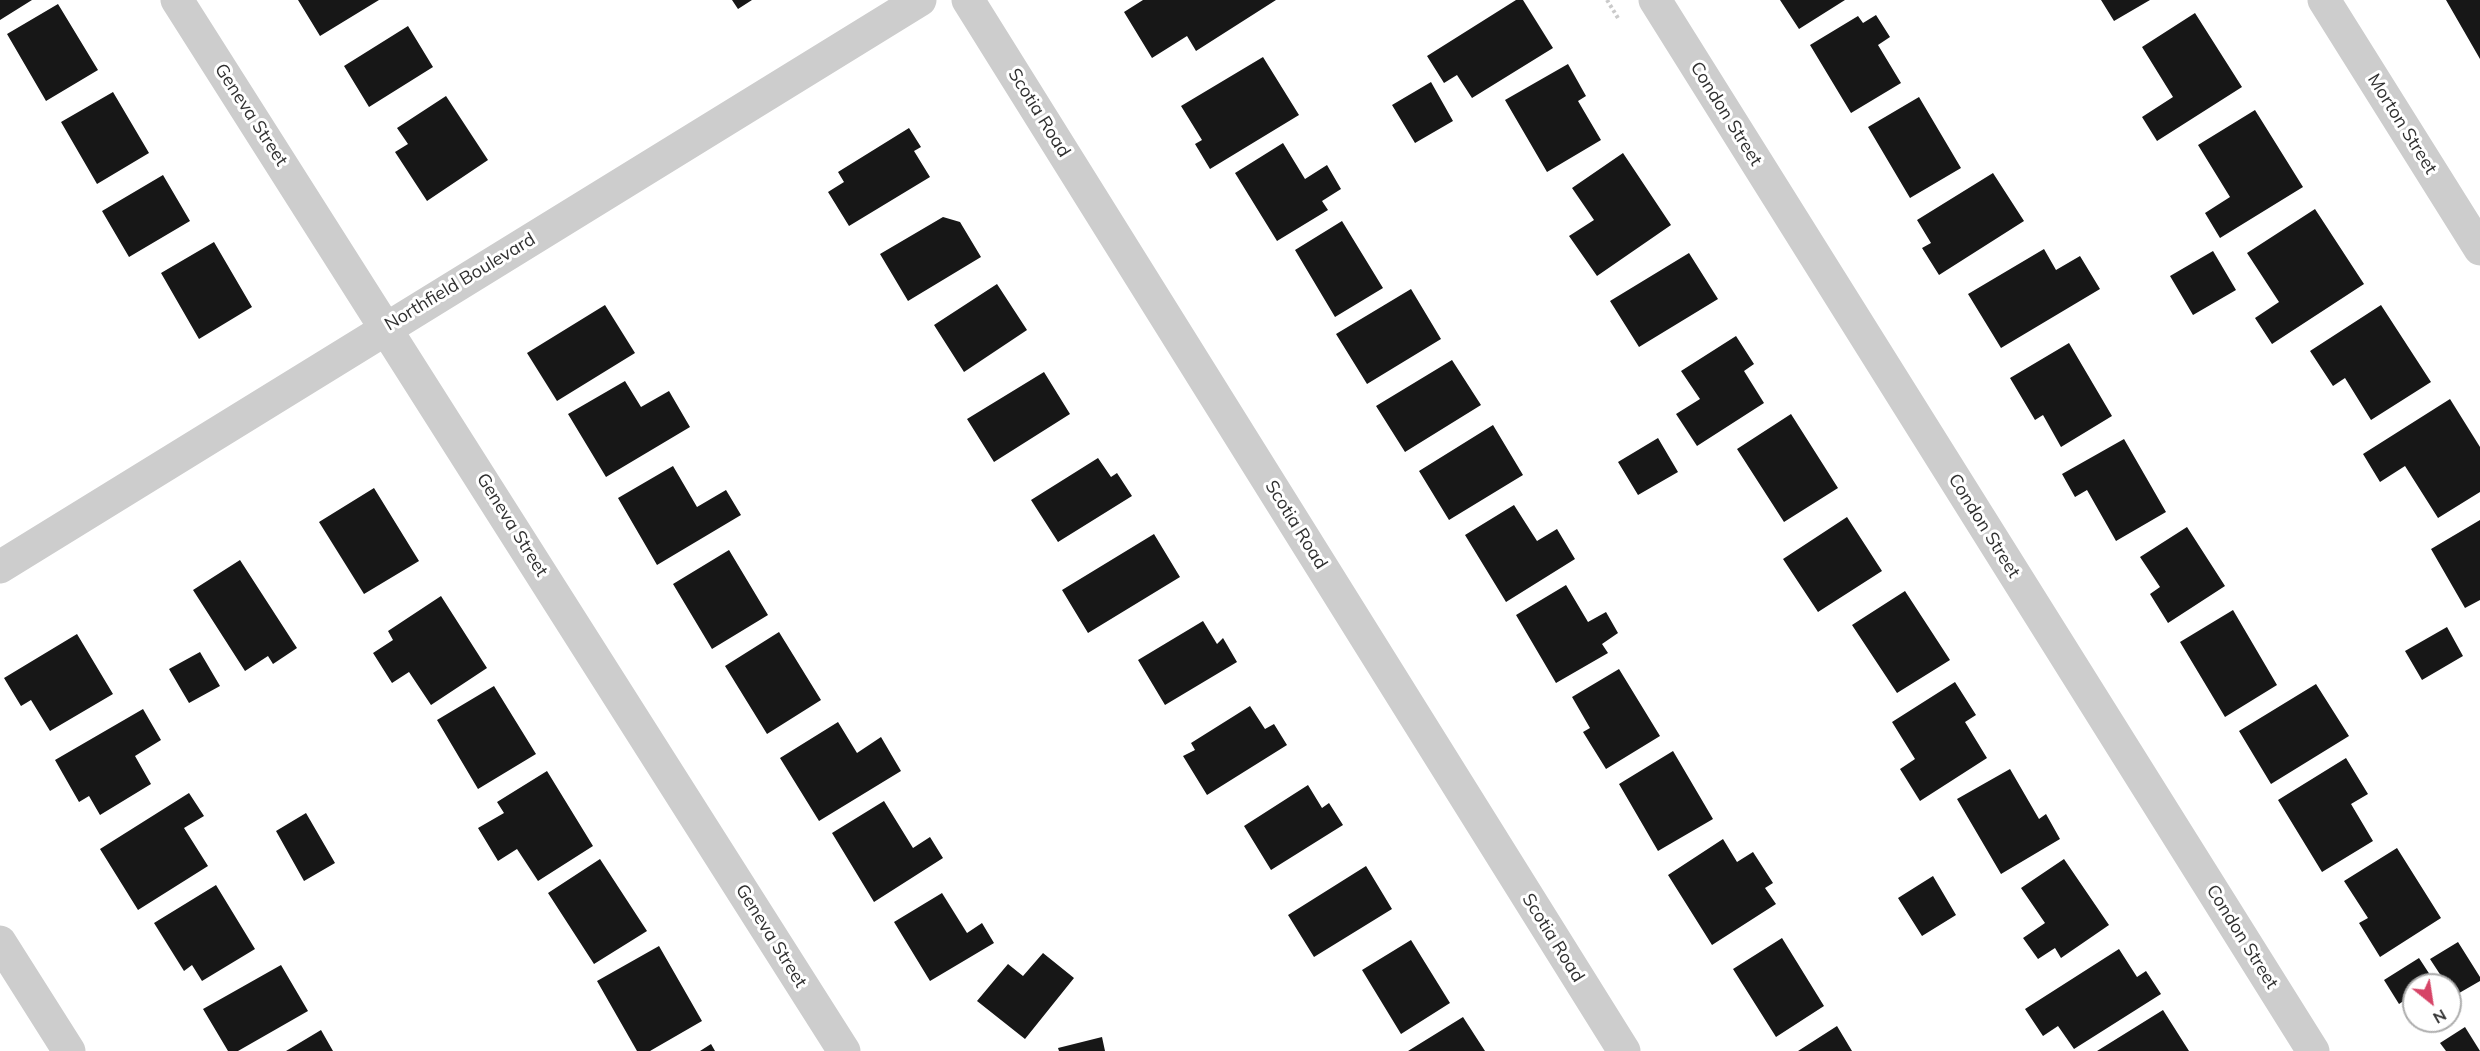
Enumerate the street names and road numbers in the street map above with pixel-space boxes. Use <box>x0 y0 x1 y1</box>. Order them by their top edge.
street label: Condon Street <box>1685 58 1767 170</box>
street label: Geneva Street <box>210 60 292 170</box>
street label: Scotia Road <box>1003 65 1075 161</box>
street label: Morton Street <box>2363 70 2441 178</box>
street label: Northfield Boulevard <box>381 229 539 335</box>
street label: Geneva Street <box>472 469 552 581</box>
street label: Condon Street <box>1943 470 2025 582</box>
street label: Scotia Road <box>1260 477 1332 573</box>
street label: Geneva Street <box>731 880 811 992</box>
street label: Condon Street <box>2201 881 2283 993</box>
street label: Scotia Road <box>1517 890 1589 986</box>

